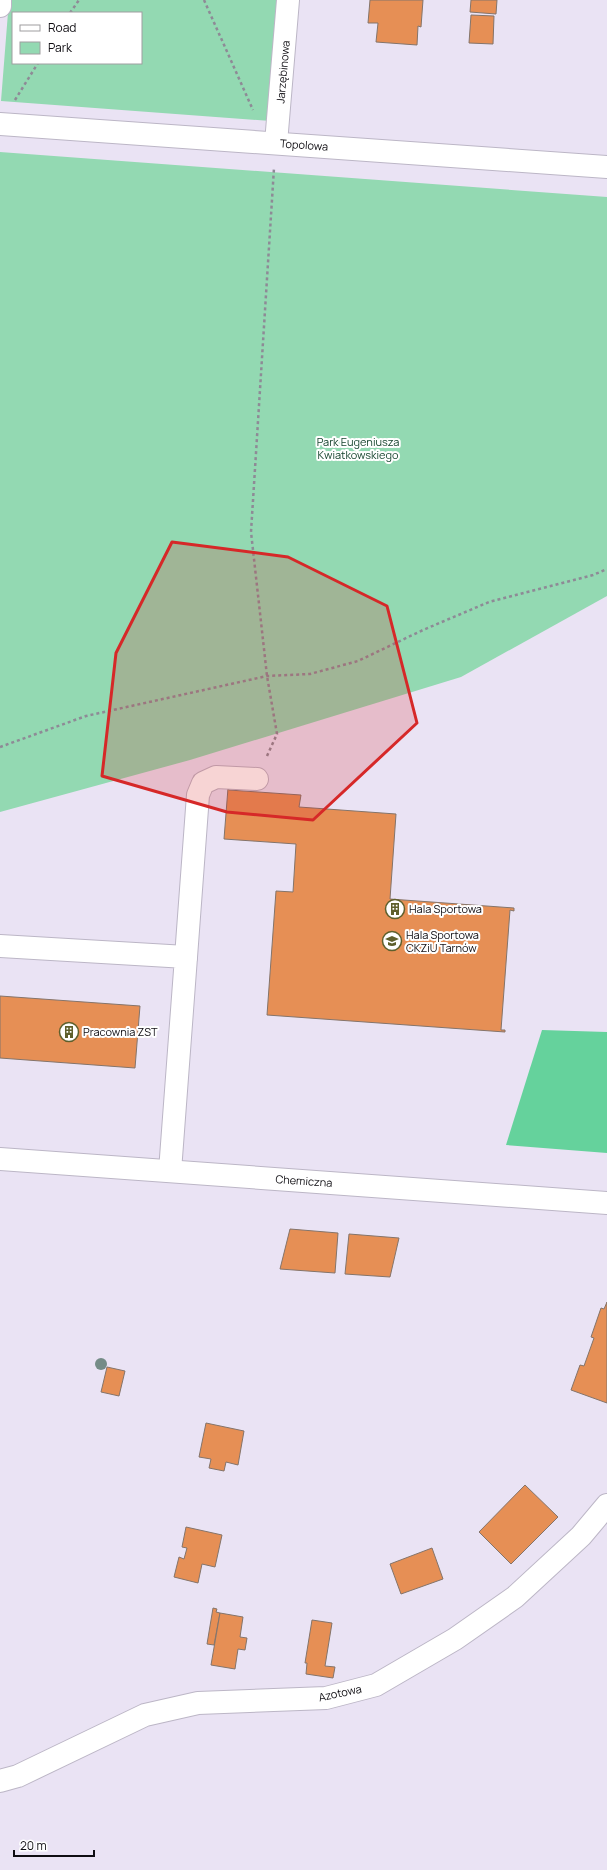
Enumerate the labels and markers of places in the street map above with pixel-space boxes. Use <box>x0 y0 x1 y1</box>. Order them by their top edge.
building icon: Hala Sportowa <box>384 898 406 920</box>
place label: Hala Sportowa <box>409 901 482 916</box>
place label: Hala Sportowa CKZiU Tarnów <box>406 927 479 955</box>
school or university icon: Hala Sportowa CKZiU Tarnów <box>381 930 403 952</box>
building icon: Pracownia ZST <box>58 1021 80 1043</box>
place label: Pracownia ZST <box>83 1024 158 1039</box>

